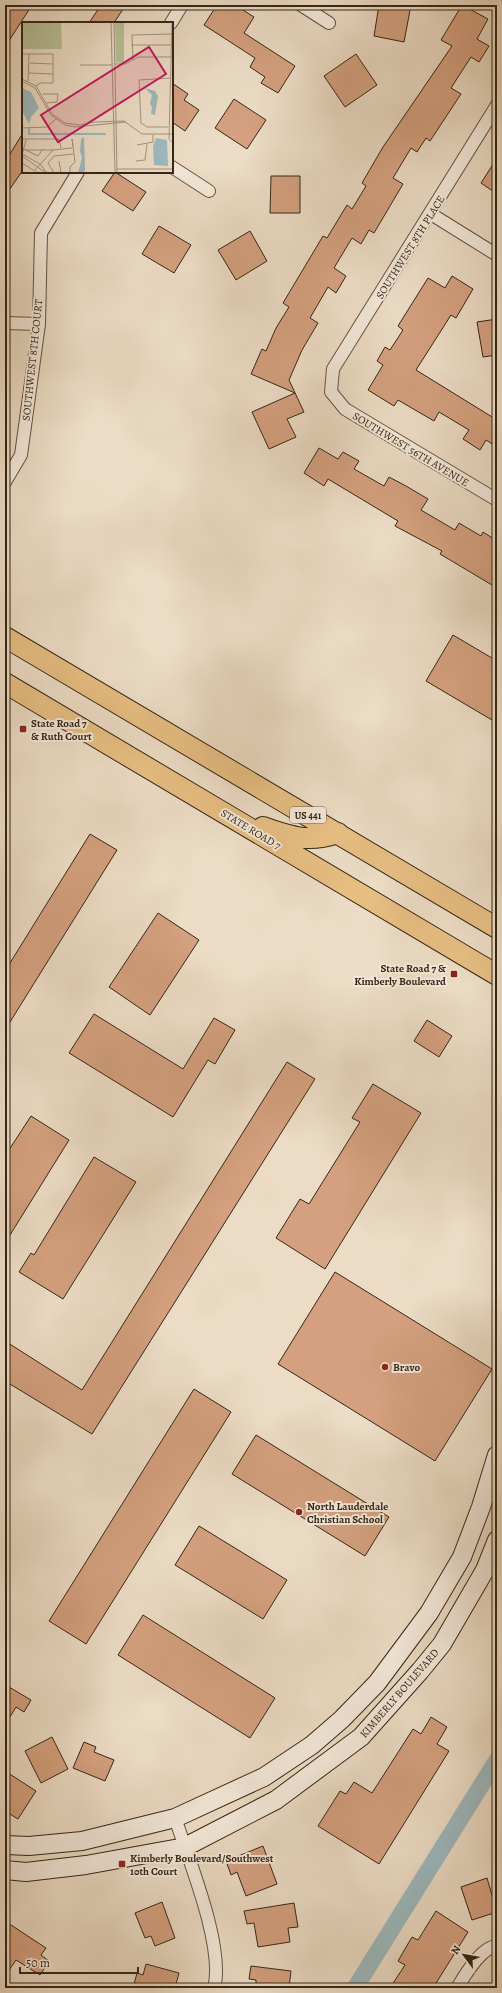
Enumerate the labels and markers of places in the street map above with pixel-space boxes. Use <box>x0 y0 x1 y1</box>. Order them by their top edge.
place label: State Road 7 & Ruth Court <box>31 716 92 744</box>
marker: State Road 7 & Ruth Court <box>18 724 28 734</box>
place label: State Road 7 & Kimberly Boulevard <box>354 961 446 989</box>
marker: State Road 7 & Kimberly Boulevard <box>449 969 459 979</box>
place label: Bravo <box>393 1360 420 1375</box>
marker: Bravo <box>380 1362 390 1372</box>
place label: North Lauderdale Christian School <box>307 1499 388 1527</box>
marker: North Lauderdale Christian School <box>294 1507 304 1517</box>
place label: Kimberly Boulevard/Southwest 10th Court <box>130 1851 274 1879</box>
marker: Kimberly Boulevard/Southwest 10th Court <box>117 1859 127 1869</box>

